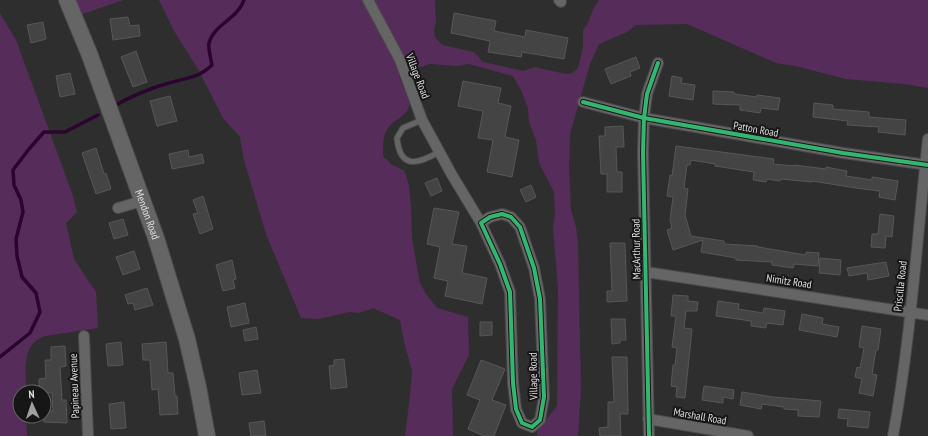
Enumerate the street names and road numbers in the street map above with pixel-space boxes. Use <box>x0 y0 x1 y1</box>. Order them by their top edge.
street label: Village Road <box>403 50 433 101</box>
street label: Patton Road <box>732 118 780 140</box>
street label: Mendon Road <box>132 188 163 241</box>
street label: MacArthur Road <box>628 218 644 279</box>
street label: Priscilla Road <box>890 260 910 312</box>
street label: Nimitz Road <box>765 271 813 292</box>
street label: Village Road <box>526 352 540 401</box>
street label: Papineau Avenue <box>66 353 82 419</box>
street label: Marshall Road <box>672 404 728 428</box>

